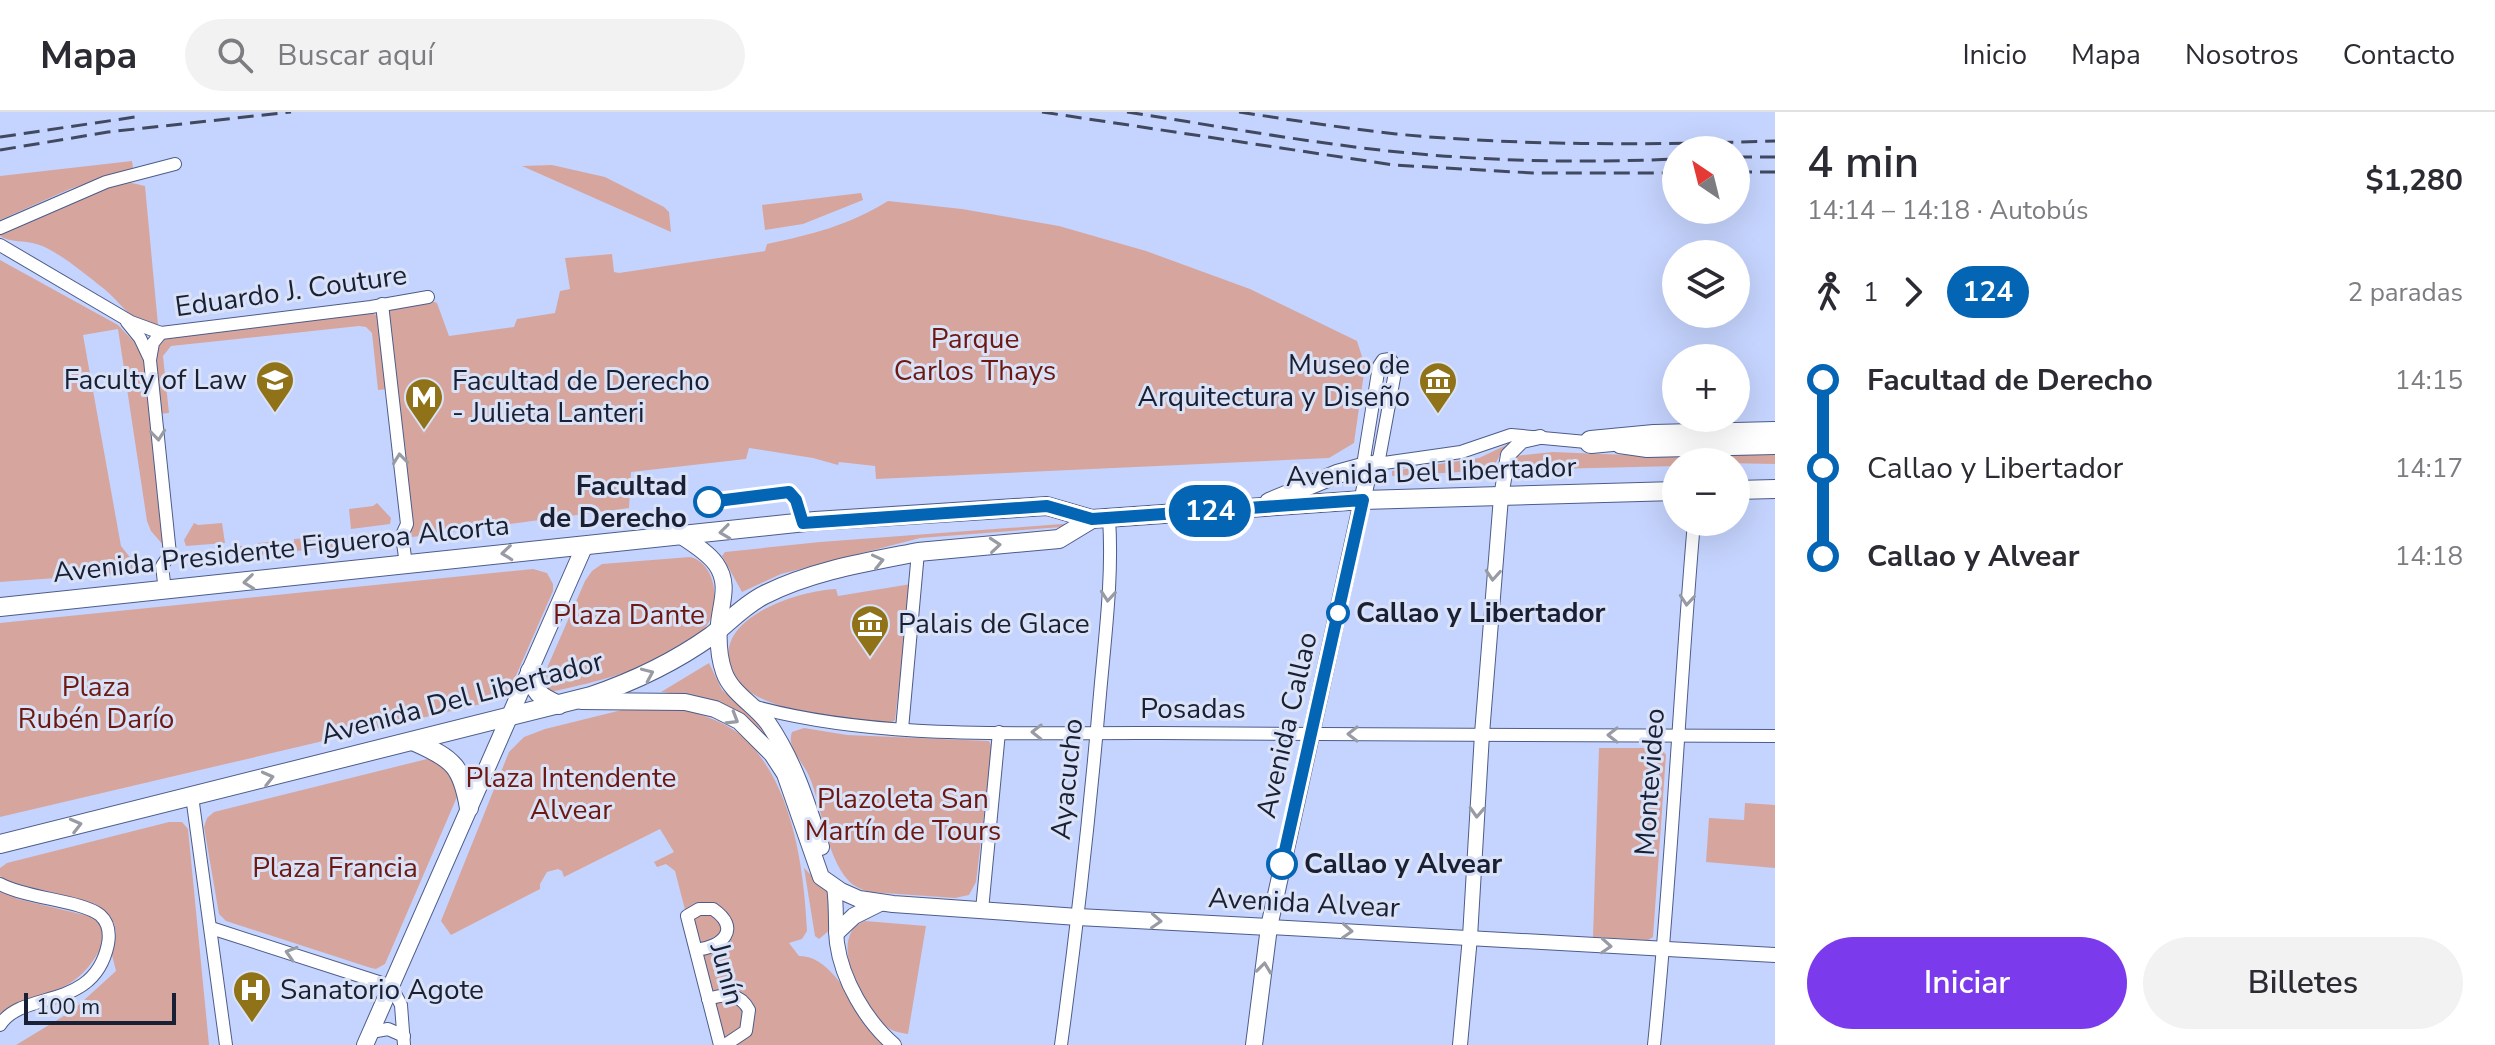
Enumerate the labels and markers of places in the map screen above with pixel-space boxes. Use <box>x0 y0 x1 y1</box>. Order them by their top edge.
place label: Museo de Arquitectura y Diseño <box>1138 346 1410 416</box>
school or university icon: Faculty of Law <box>254 359 296 414</box>
museum icon: Museo de Arquitectura y Diseño <box>1417 360 1459 415</box>
place label: Faculty of Law <box>64 361 247 399</box>
place label: Facultad de Derecho - Julieta Lanteri <box>452 362 710 432</box>
metro station icon: Facultad de Derecho - Julieta Lanteri <box>403 376 445 431</box>
place label: Facultad de Derecho <box>539 467 687 537</box>
marker: Facultad de Derecho <box>694 487 724 517</box>
place label: Callao y Libertador <box>1356 594 1606 632</box>
marker: Callao y Libertador <box>1327 602 1349 624</box>
museum icon: Palais de Glace <box>849 603 891 658</box>
place label: Palais de Glace <box>898 605 1090 643</box>
place label: Callao y Alvear <box>1304 845 1502 883</box>
marker: Callao y Alvear <box>1267 849 1297 879</box>
hospital icon: Sanatorio Agote <box>231 969 273 1024</box>
place label: Sanatorio Agote <box>280 971 484 1009</box>

